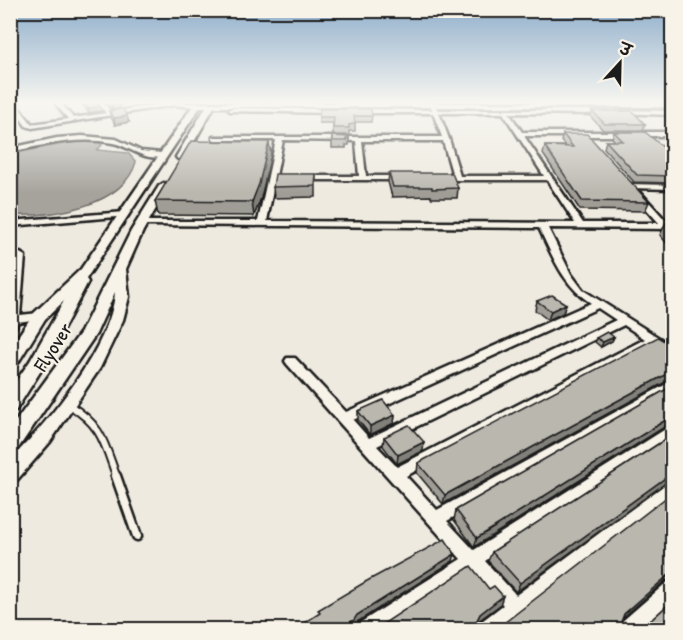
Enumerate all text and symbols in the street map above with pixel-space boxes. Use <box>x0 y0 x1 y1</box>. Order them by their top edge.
north arrow <box>590 33 650 93</box>
text: उ <box>615 36 636 62</box>
street label: Flyover <box>26 317 78 377</box>

